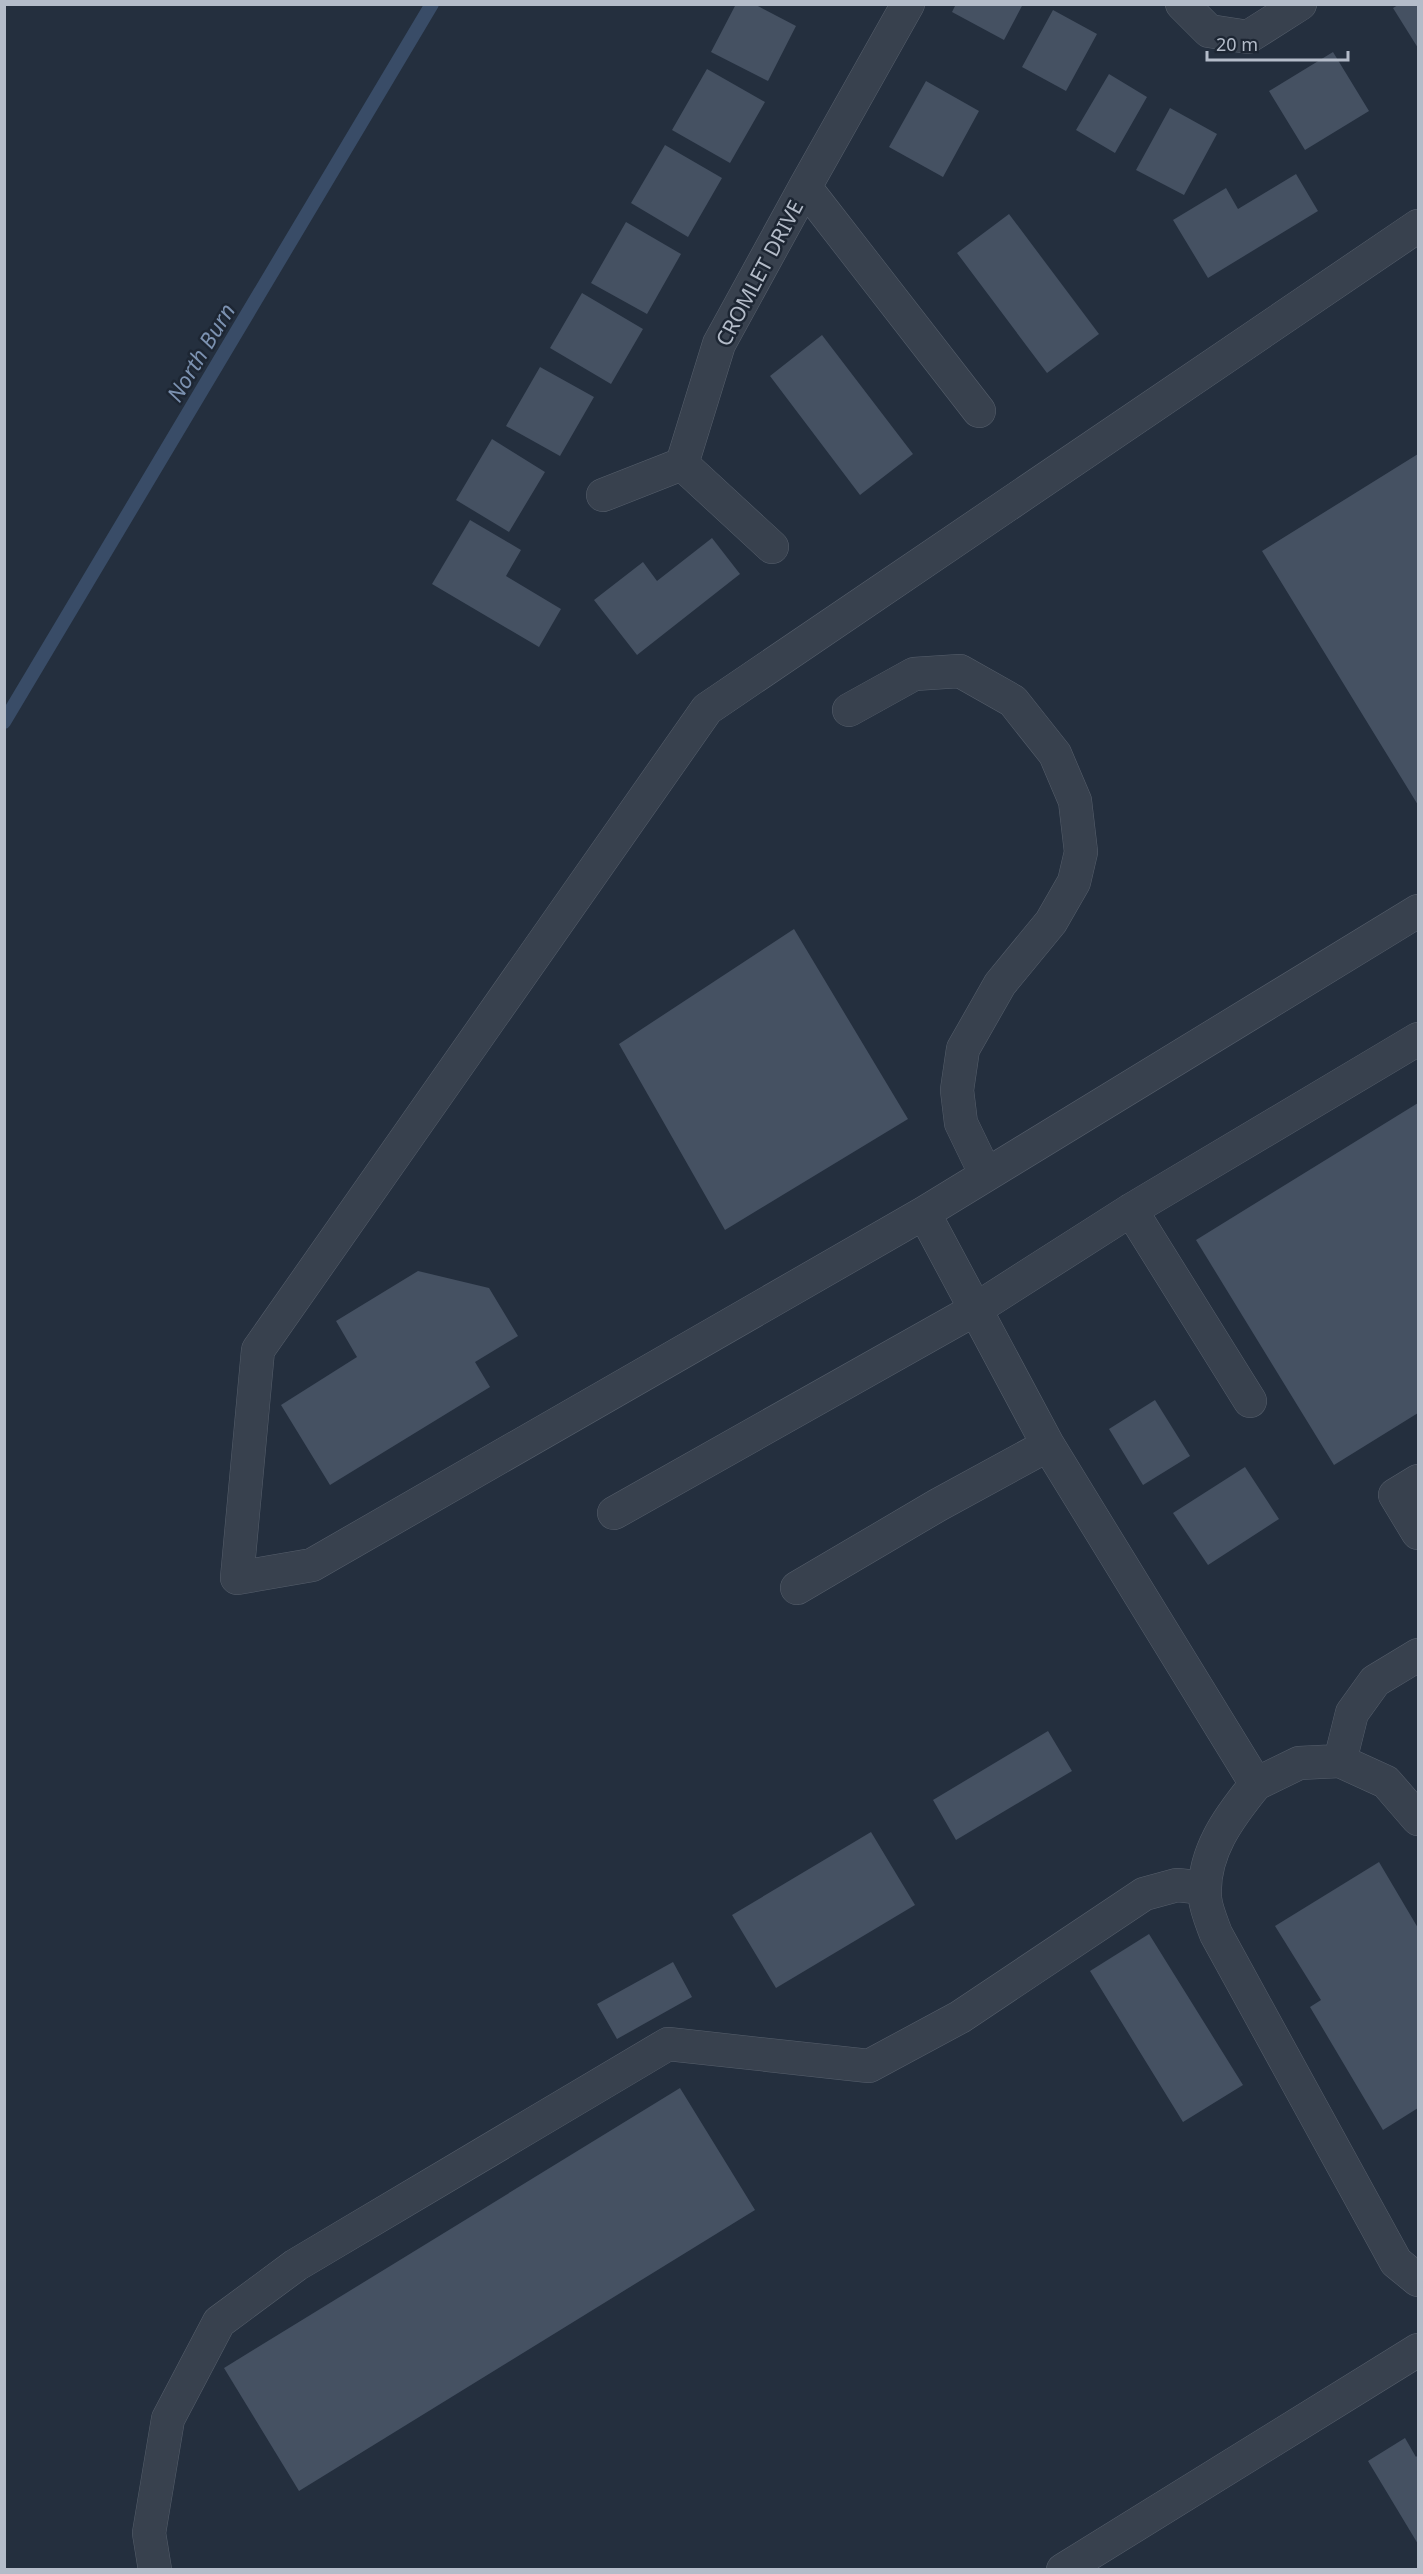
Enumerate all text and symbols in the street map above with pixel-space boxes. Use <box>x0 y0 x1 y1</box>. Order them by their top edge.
scale bar <box>1207 24 1348 62</box>
text: 20 m <box>1216 32 1258 56</box>
street label: CROMLET DRIVE <box>709 195 809 351</box>
water label: North Burn <box>159 297 241 407</box>

